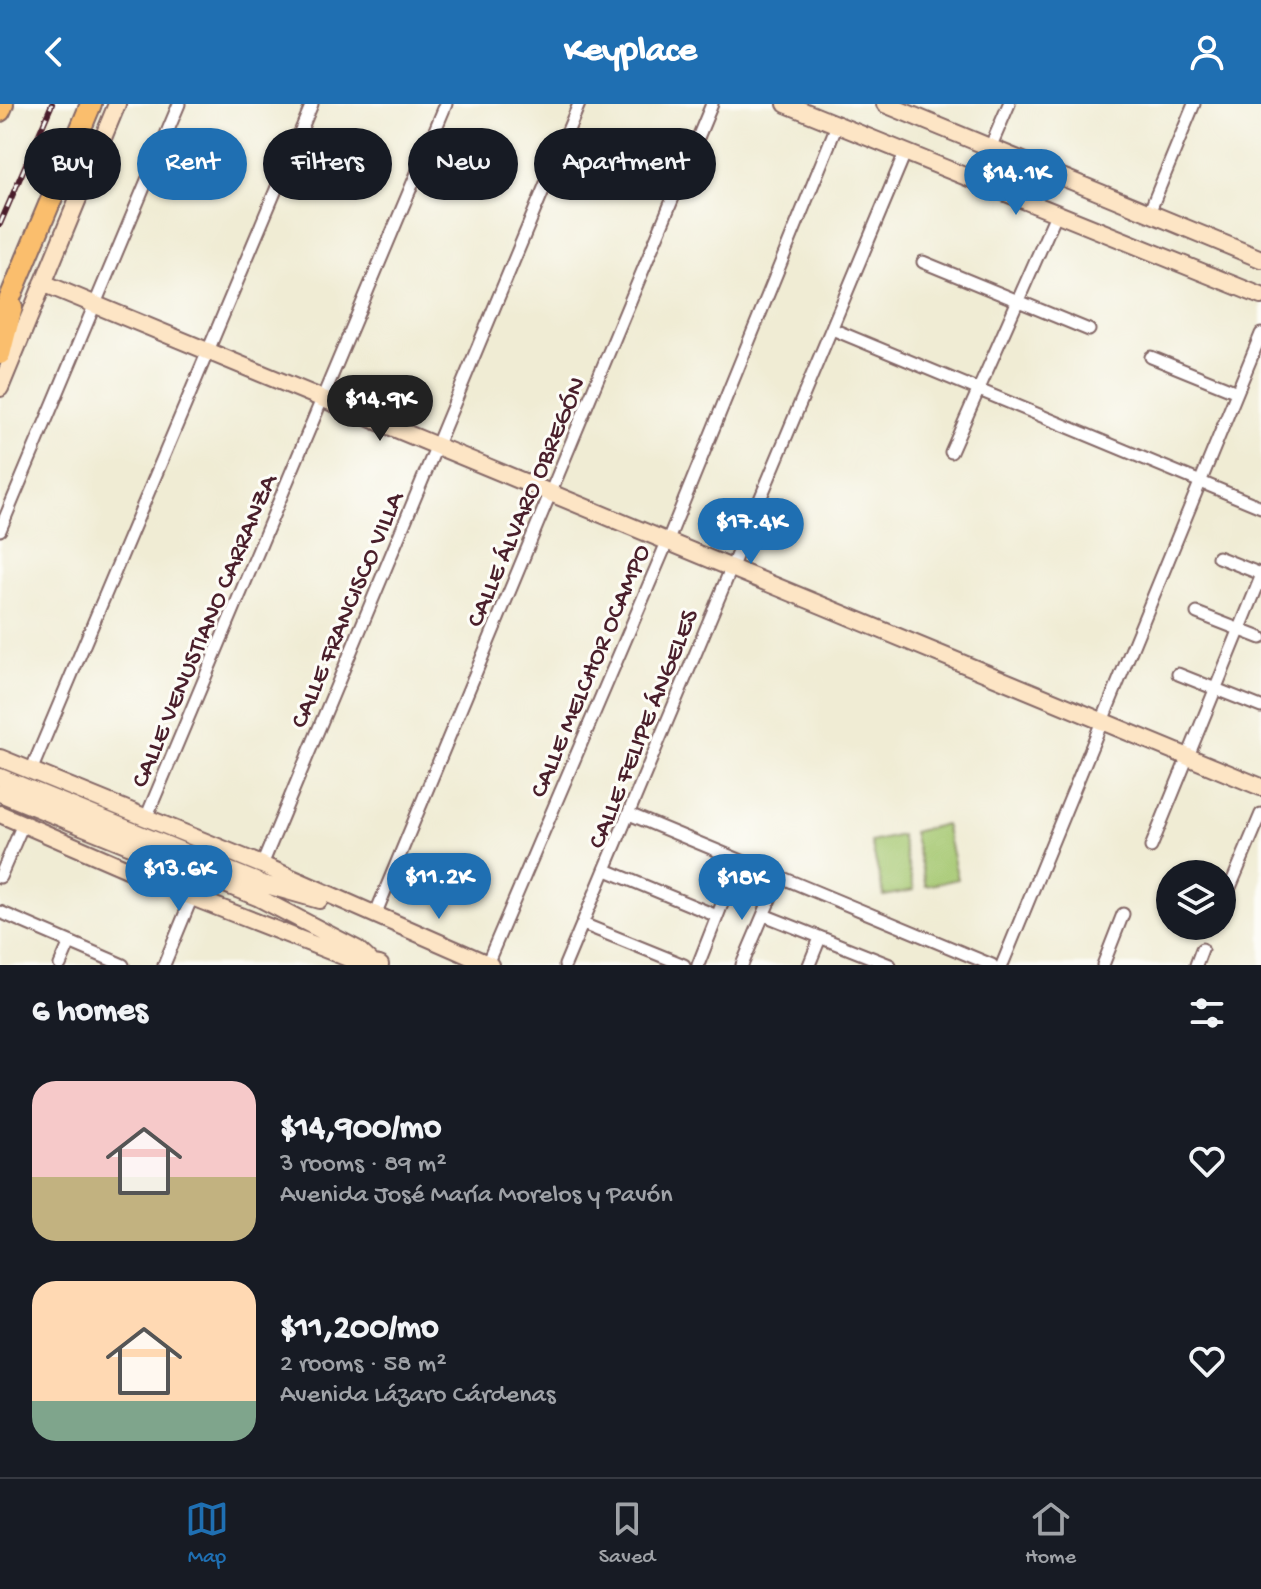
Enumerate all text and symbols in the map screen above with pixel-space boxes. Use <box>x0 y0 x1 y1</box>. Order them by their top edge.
icon: back <box>32 30 76 74</box>
icon: person <box>1185 30 1229 74</box>
text: Keyplace <box>564 31 697 74</box>
chip: Buy <box>24 128 121 200</box>
chip: Rent <box>137 128 247 200</box>
chip: Filters <box>263 128 392 200</box>
chip: New <box>408 128 518 200</box>
chip: Apartment <box>534 128 716 200</box>
pin: $14.1K <box>951 149 1081 217</box>
text: $14.1K <box>982 159 1050 190</box>
street label: CALLE ÁLVARO OBREGÓN <box>461 373 595 632</box>
pin: $14.9K <box>315 375 445 443</box>
text: $14.9K <box>345 385 415 416</box>
street label: CALLE VENUSTIANO CARRANZA <box>126 469 287 793</box>
street label: CALLE FRANCISCO VILLA <box>285 487 414 733</box>
pin: $17.4K <box>686 498 816 566</box>
text: $17.4K <box>716 508 786 539</box>
street label: CALLE MELCHOR OCAMPO <box>525 540 660 803</box>
street label: CALLE FELIPE ÁNGELES <box>583 605 708 854</box>
pin: $13.6K <box>114 845 244 913</box>
pin: $11.2K <box>374 853 504 921</box>
pin: $18K <box>695 854 789 922</box>
text: $13.6K <box>143 855 215 886</box>
map controls <box>1156 860 1236 940</box>
button: layers <box>1156 860 1236 940</box>
text: $11.2K <box>405 863 473 894</box>
text: $18K <box>717 864 767 895</box>
icon: filters <box>1185 991 1229 1035</box>
text: 6 homes <box>32 993 147 1033</box>
text: $14,900/mo <box>280 1110 441 1150</box>
icon: home <box>96 1113 192 1209</box>
icon: heart <box>1185 1139 1229 1183</box>
text: 3 rooms · 89 m² <box>280 1150 447 1181</box>
text: Avenida José María Morelos y Pavón <box>280 1181 673 1212</box>
text: $11,200/mo <box>280 1310 439 1350</box>
icon: home <box>96 1313 192 1409</box>
icon: heart <box>1185 1339 1229 1383</box>
text: 2 rooms · 58 m² <box>280 1350 446 1381</box>
text: Avenida Lázaro Cárdenas <box>280 1381 556 1412</box>
tab: Map <box>185 1497 229 1571</box>
tab: Saved <box>599 1497 655 1571</box>
tab: Home <box>1025 1497 1076 1571</box>

